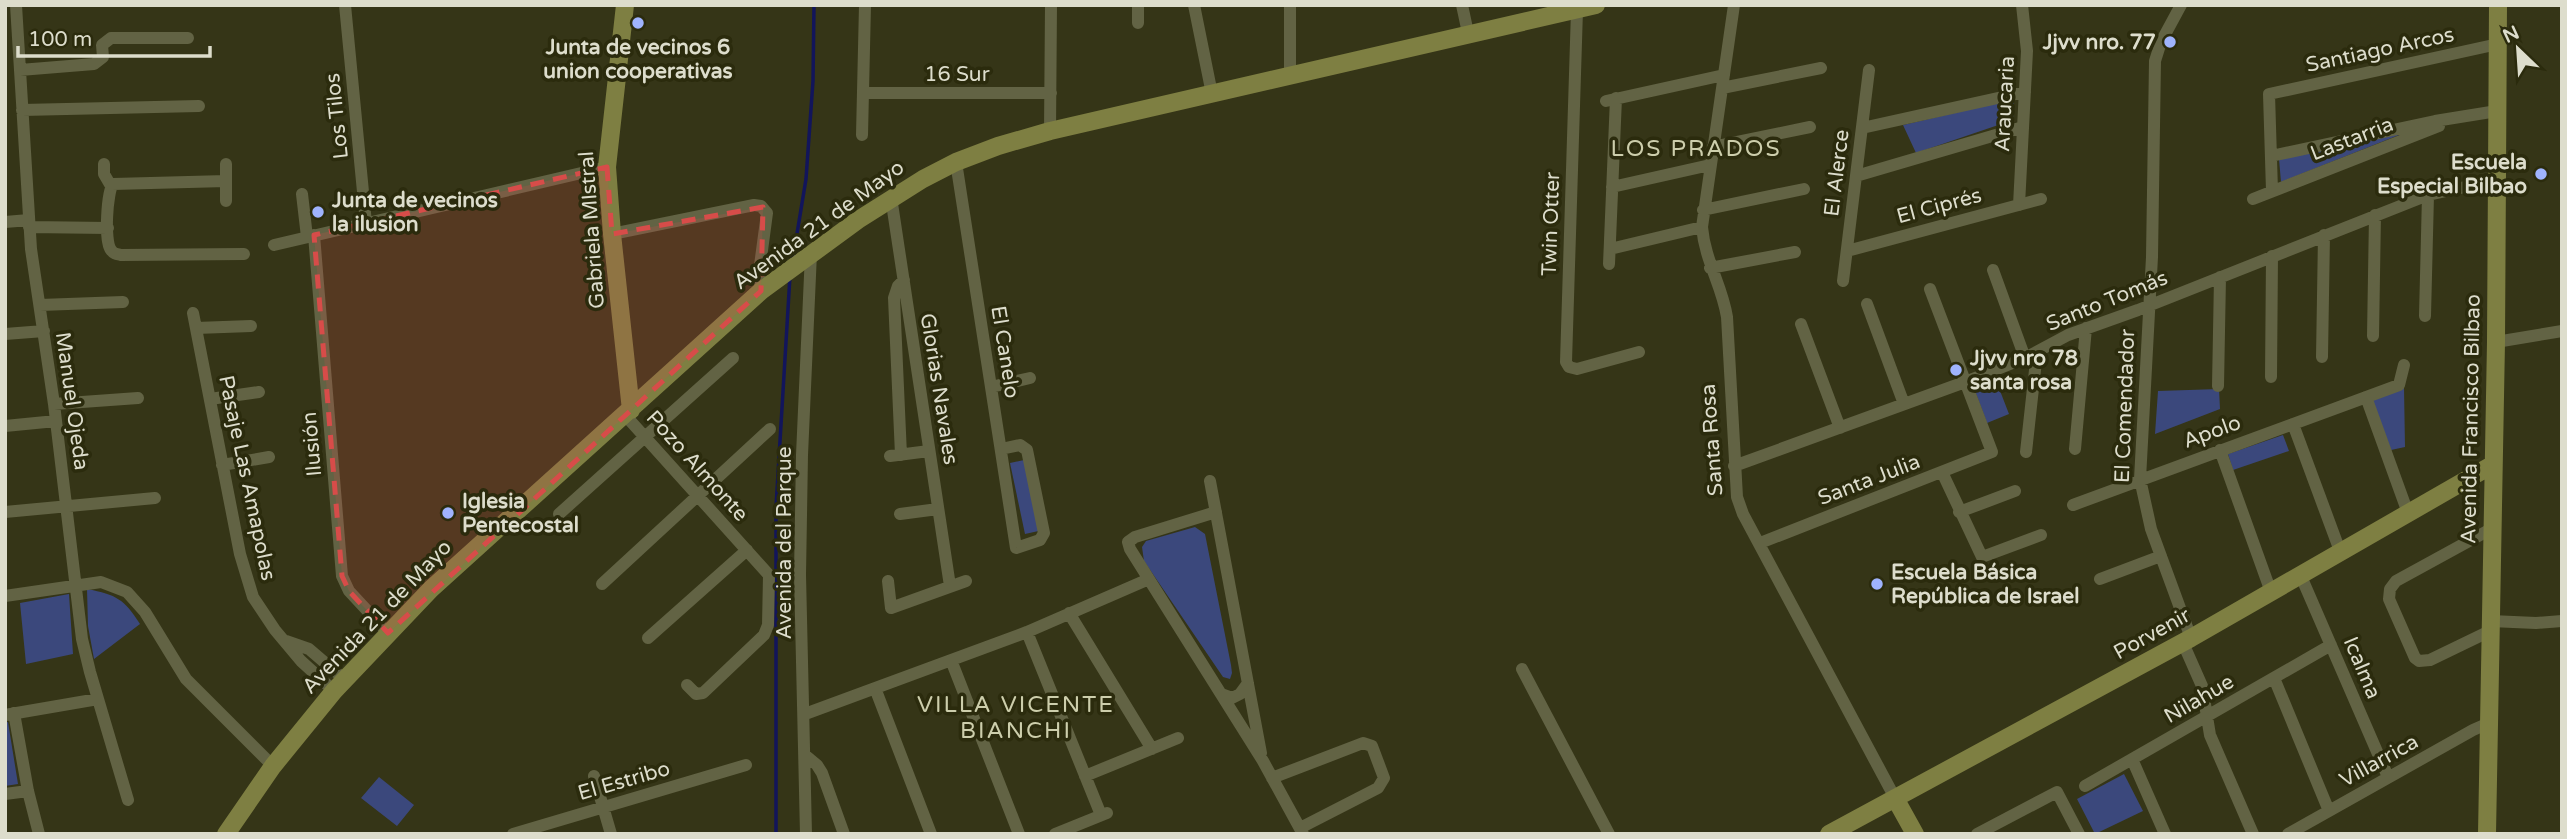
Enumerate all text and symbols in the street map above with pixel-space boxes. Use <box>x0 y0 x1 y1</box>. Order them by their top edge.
scale bar <box>18 14 210 58</box>
north arrow <box>2483 14 2553 84</box>
marker: Junta de vecinos 6 union cooperativas <box>630 15 646 31</box>
text: N <box>2500 21 2523 48</box>
street label: Santiago Arcos <box>2304 22 2456 78</box>
text: 100 m <box>28 27 92 52</box>
place label: Jjvv nro. 77 <box>2042 30 2156 55</box>
marker: Jjvv nro. 77 <box>2162 34 2178 50</box>
place label: Junta de vecinos 6 union cooperativas <box>543 35 733 84</box>
street label: Araucaria <box>1990 55 2020 153</box>
street label: 16 Sur <box>924 62 990 87</box>
street label: Los Tilos <box>320 72 354 160</box>
street label: Lastarria <box>2307 112 2397 166</box>
street label: El Alerce <box>1819 128 1855 218</box>
district label: LOS PRADOS <box>1610 135 1782 163</box>
street label: Gabriela MIstral <box>574 150 610 310</box>
place label: Escuela Especial Bilbao <box>2377 150 2527 199</box>
street label: Avenida 21 de Mayo <box>729 155 909 295</box>
marker: Escuela Especial Bilbao <box>2533 166 2549 182</box>
street label: Twin Otter <box>1537 171 1565 277</box>
street label: El Ciprés <box>1894 183 1984 229</box>
place label: Junta de vecinos la ilusion <box>331 188 498 237</box>
marker: Junta de vecinos la ilusion <box>310 204 326 220</box>
street label: Santo Tomás <box>2043 265 2171 337</box>
street label: Avenida Francisco Bilbao <box>2456 294 2486 544</box>
street label: El Canelo <box>985 304 1025 400</box>
street label: Glorias Navales <box>915 311 963 467</box>
street label: El Comendador <box>2110 329 2140 483</box>
street label: Manuel Ojeda <box>50 330 94 472</box>
place label: Jjvv nro 78 santa rosa <box>1969 346 2078 395</box>
marker: Jjvv nro 78 santa rosa <box>1948 362 1964 378</box>
street label: Pasaje Las Amapolas <box>213 373 281 583</box>
street label: Santa Rosa <box>1696 383 1728 497</box>
street label: Pozo Almonte <box>641 405 753 527</box>
street label: Apolo <box>2180 410 2244 454</box>
street label: Ilusión <box>297 411 327 477</box>
street label: Avenida del Parque <box>772 446 797 640</box>
street label: Santa Julia <box>1814 449 1924 511</box>
place label: Iglesia Pentecostal <box>462 489 579 538</box>
marker: Iglesia Pentecostal <box>440 505 456 521</box>
street label: Avenida 21 de Mayo <box>297 535 457 699</box>
place label: Escuela Básica República de Israel <box>1891 560 2079 609</box>
marker: Escuela Básica República de Israel <box>1869 576 1885 592</box>
street label: Porvenir <box>2109 603 2195 665</box>
street label: Icalma <box>2338 633 2386 703</box>
street label: Nilahue <box>2160 669 2238 729</box>
district label: VILLA VICENTE BIANCHI <box>917 691 1115 745</box>
street label: Villarrica <box>2335 729 2423 793</box>
street label: El Estribo <box>575 756 673 806</box>

